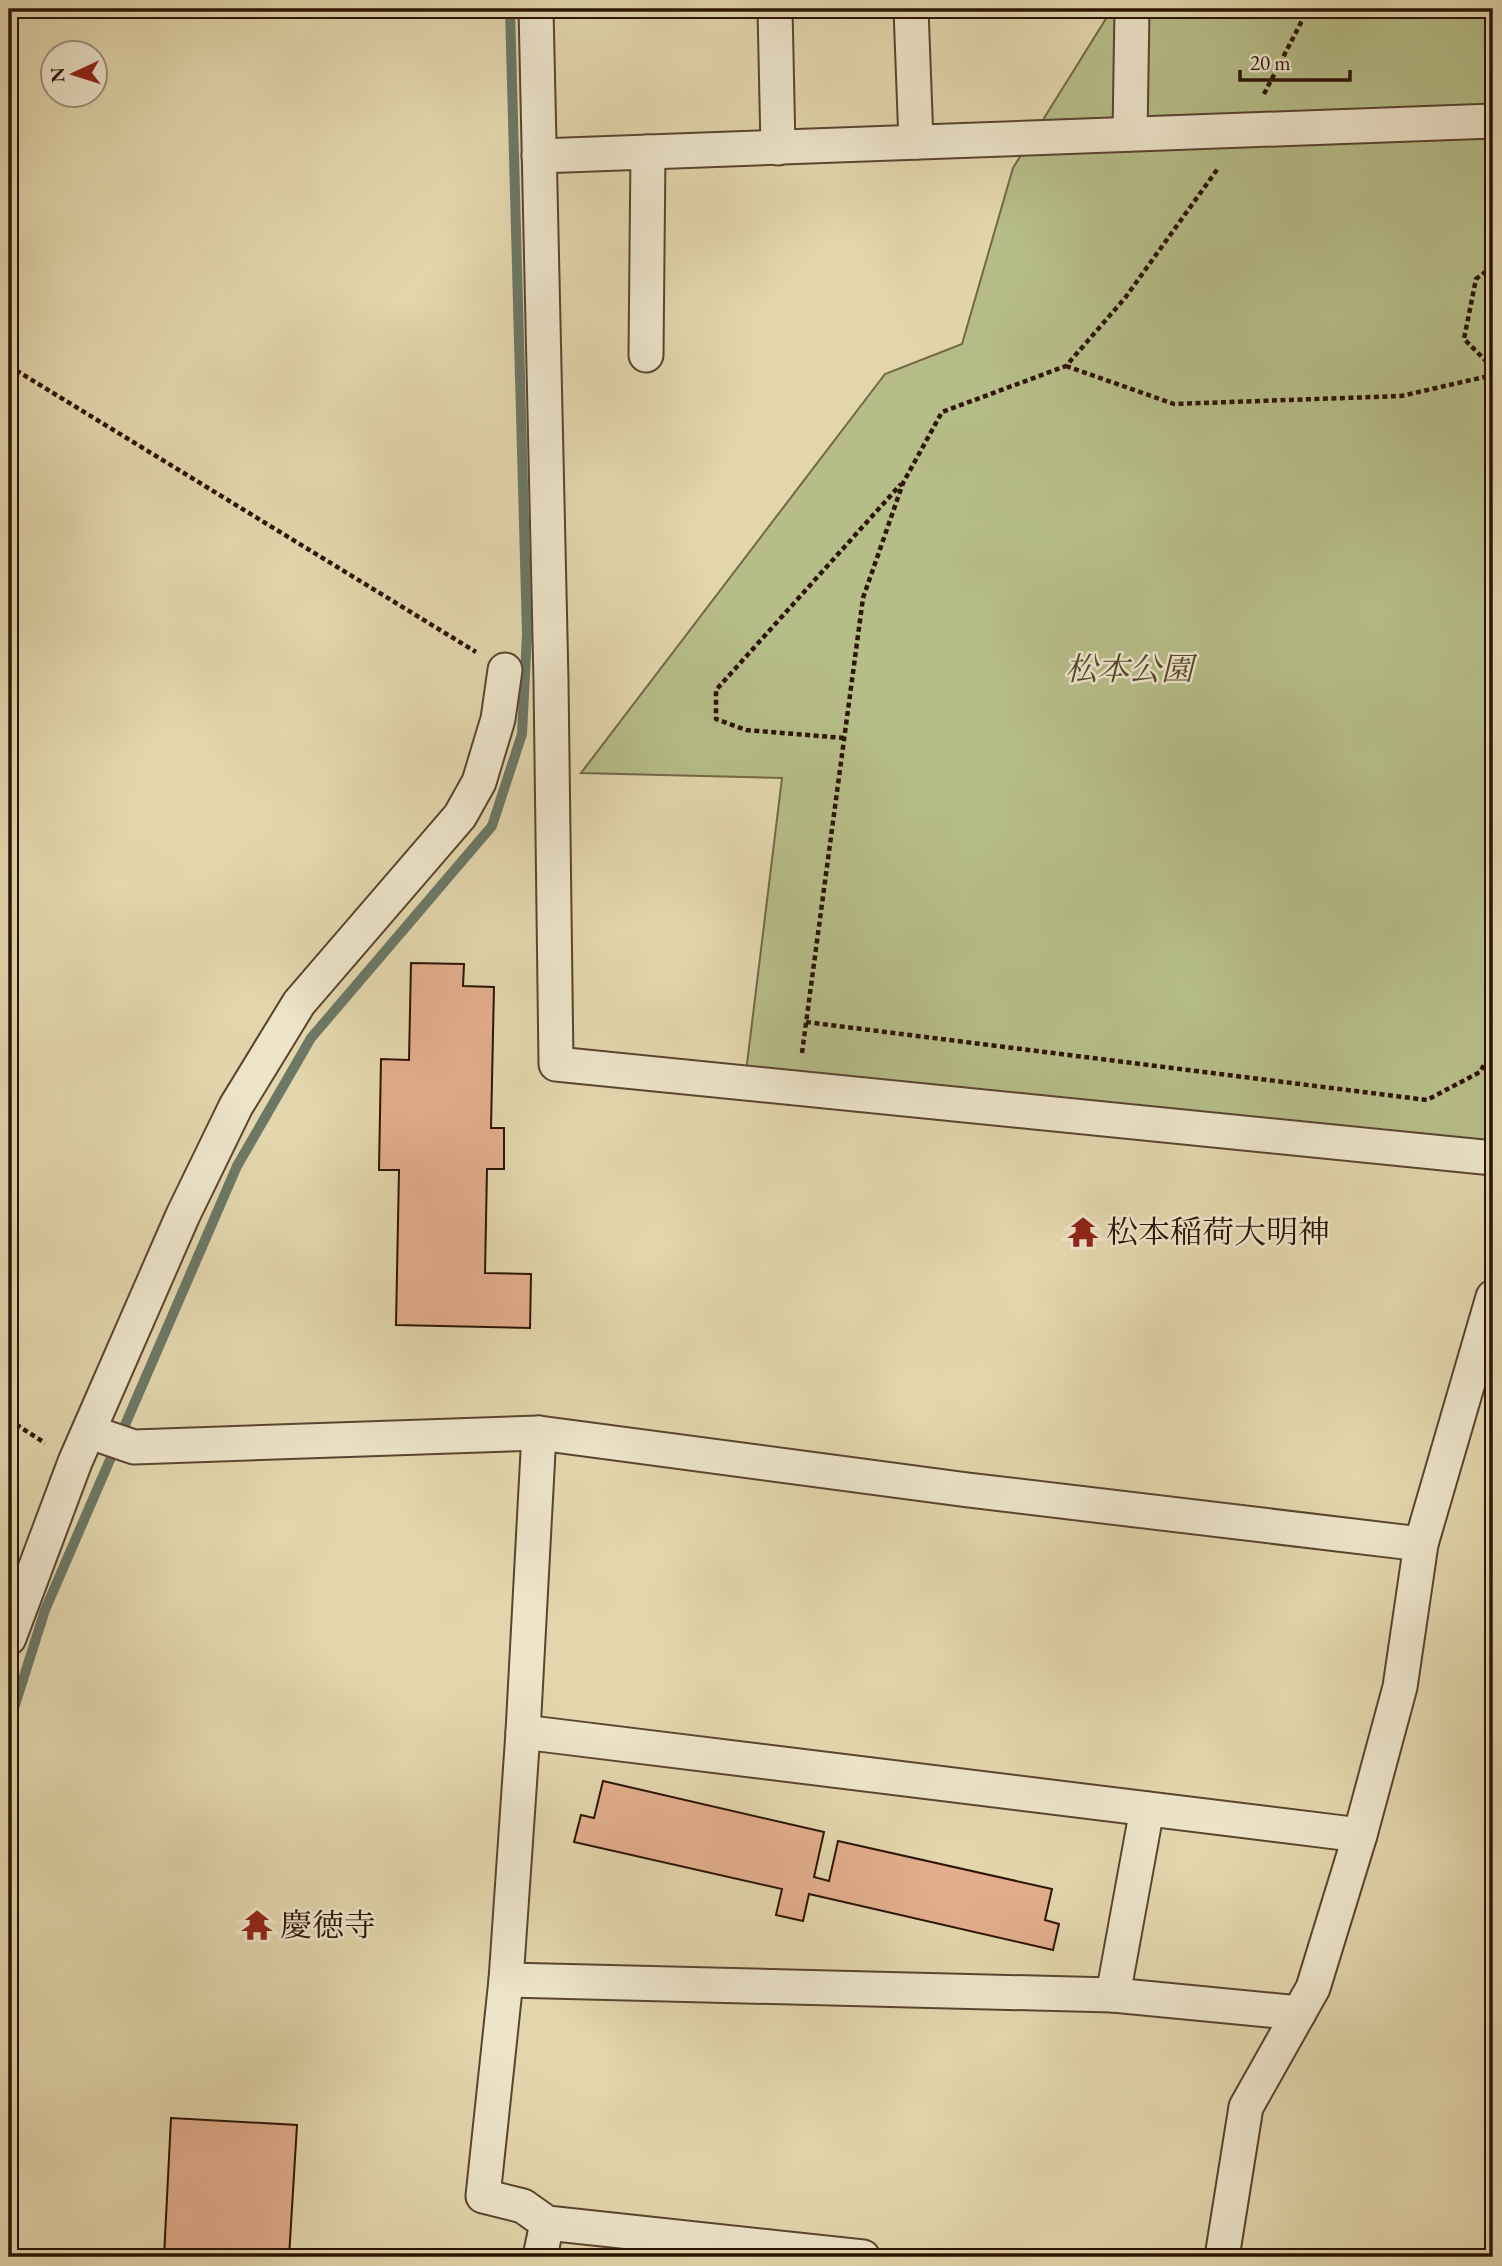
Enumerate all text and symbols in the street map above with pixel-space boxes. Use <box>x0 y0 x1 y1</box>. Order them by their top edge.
north arrow <box>38 38 108 108</box>
scale bar <box>1240 38 1350 82</box>
text: 20 m <box>1250 49 1291 76</box>
text: N <box>44 66 71 84</box>
park label: 松本公園 <box>1065 648 1198 690</box>
place label: 松本稲荷大明神 <box>1106 1211 1330 1253</box>
temple icon: 松本稲荷大明神 <box>1066 1215 1100 1249</box>
place label: 慶徳寺 <box>280 1904 376 1946</box>
temple icon: 慶徳寺 <box>240 1908 274 1942</box>

